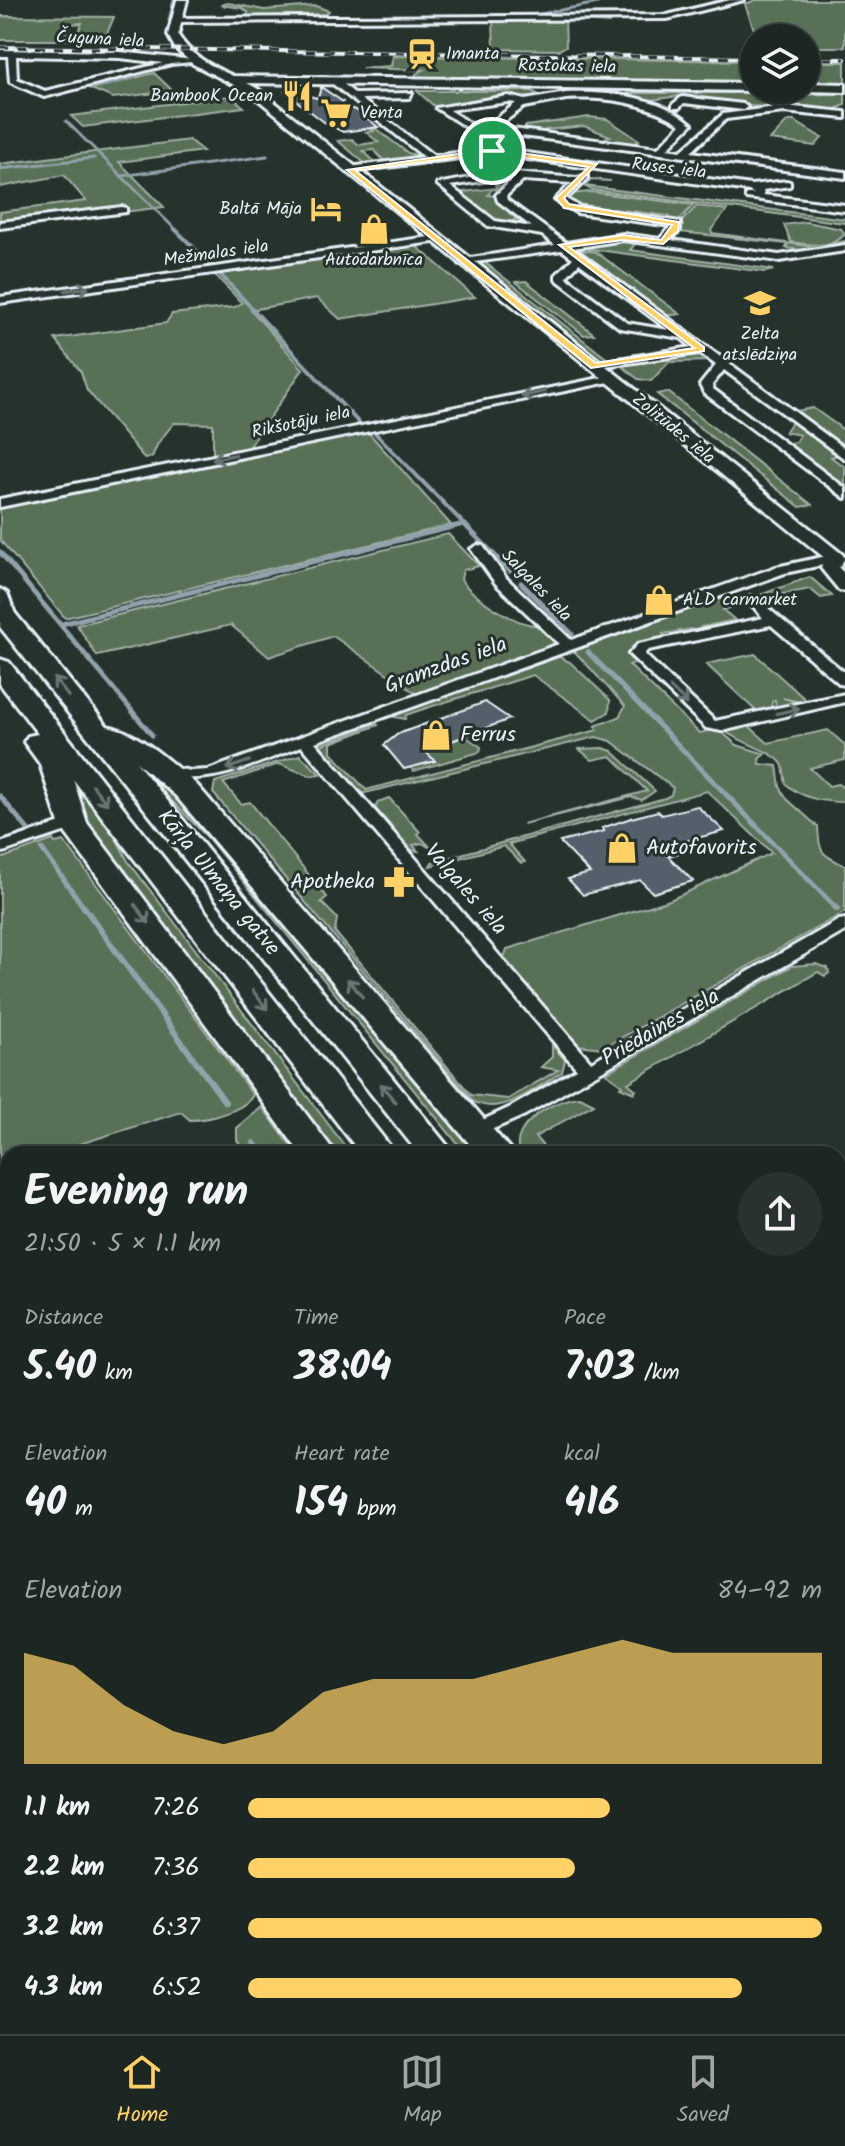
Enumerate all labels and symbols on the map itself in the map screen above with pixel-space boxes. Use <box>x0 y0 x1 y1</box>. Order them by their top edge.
street label: Čuguna iela <box>55 23 145 57</box>
station icon: Imanta <box>405 37 439 71</box>
place label: Imanta <box>446 40 499 69</box>
street label: Rostokas iela <box>518 52 616 82</box>
restaurant icon: BambooK Ocean <box>280 79 314 113</box>
place label: BambooK Ocean <box>150 82 273 111</box>
supermarket icon: Venta <box>319 96 353 130</box>
place label: Venta <box>360 99 403 128</box>
pin <box>458 117 526 185</box>
street label: Ruses iela <box>630 150 708 188</box>
hotel icon: Baltā Māja <box>309 192 343 226</box>
place label: Baltā Māja <box>219 195 302 224</box>
shop icon: Autodarbnīca <box>357 212 391 246</box>
street label: Mežmalas iela <box>162 232 270 276</box>
place label: Autodarbnīca <box>325 246 423 275</box>
one-way arrow <box>64 281 89 296</box>
school or university icon: Zelta atslēdziņa <box>743 286 777 320</box>
place label: Zelta atslēdziņa <box>723 320 797 370</box>
street label: Zolitūdes iela <box>625 386 721 472</box>
one-way arrow <box>521 387 547 402</box>
street label: Rikšotāju iela <box>249 398 353 448</box>
one-way arrow <box>211 451 237 466</box>
street label: Salgales iela <box>494 543 578 629</box>
shop icon: ALD carmarket <box>642 583 676 617</box>
place label: ALD carmarket <box>683 586 798 615</box>
street label: Gramzdas iela <box>380 628 512 704</box>
one-way arrow <box>52 677 69 698</box>
one-way arrow <box>669 686 688 705</box>
one-way arrow <box>774 703 800 718</box>
shop icon: Ferrus <box>419 718 453 752</box>
place label: Ferrus <box>460 718 517 753</box>
one-way arrow <box>226 758 251 773</box>
one-way arrow <box>92 784 109 805</box>
street label: Kārļa Ulmaņa gatve <box>148 802 288 964</box>
shop icon: Autofavorits <box>605 831 639 865</box>
place label: Autofavorits <box>646 831 757 866</box>
street label: Valgales iela <box>415 836 515 944</box>
place label: Apotheka <box>290 865 375 900</box>
pharmacy icon: Apotheka <box>382 865 416 899</box>
one-way arrow <box>133 903 150 924</box>
one-way arrow <box>346 978 364 999</box>
street label: Priedaines iela <box>595 980 727 1076</box>
one-way arrow <box>251 989 268 1010</box>
one-way arrow <box>379 1083 397 1104</box>

